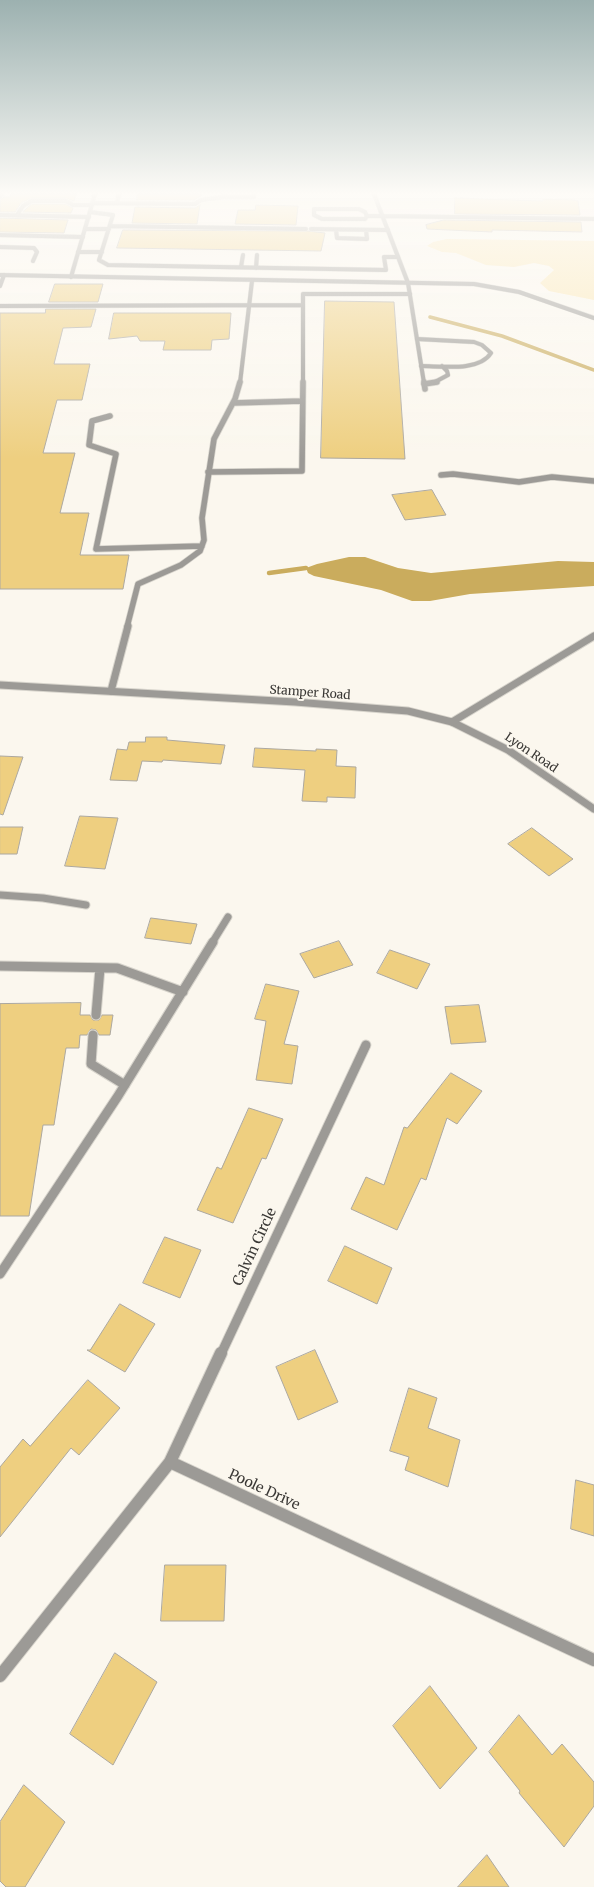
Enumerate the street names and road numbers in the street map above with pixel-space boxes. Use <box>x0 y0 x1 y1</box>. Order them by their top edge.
street label: Stamper Road <box>269 683 351 703</box>
street label: Lyon Road <box>502 730 560 776</box>
street label: Calvin Circle <box>230 1205 280 1289</box>
street label: Poole Drive <box>226 1466 302 1514</box>

